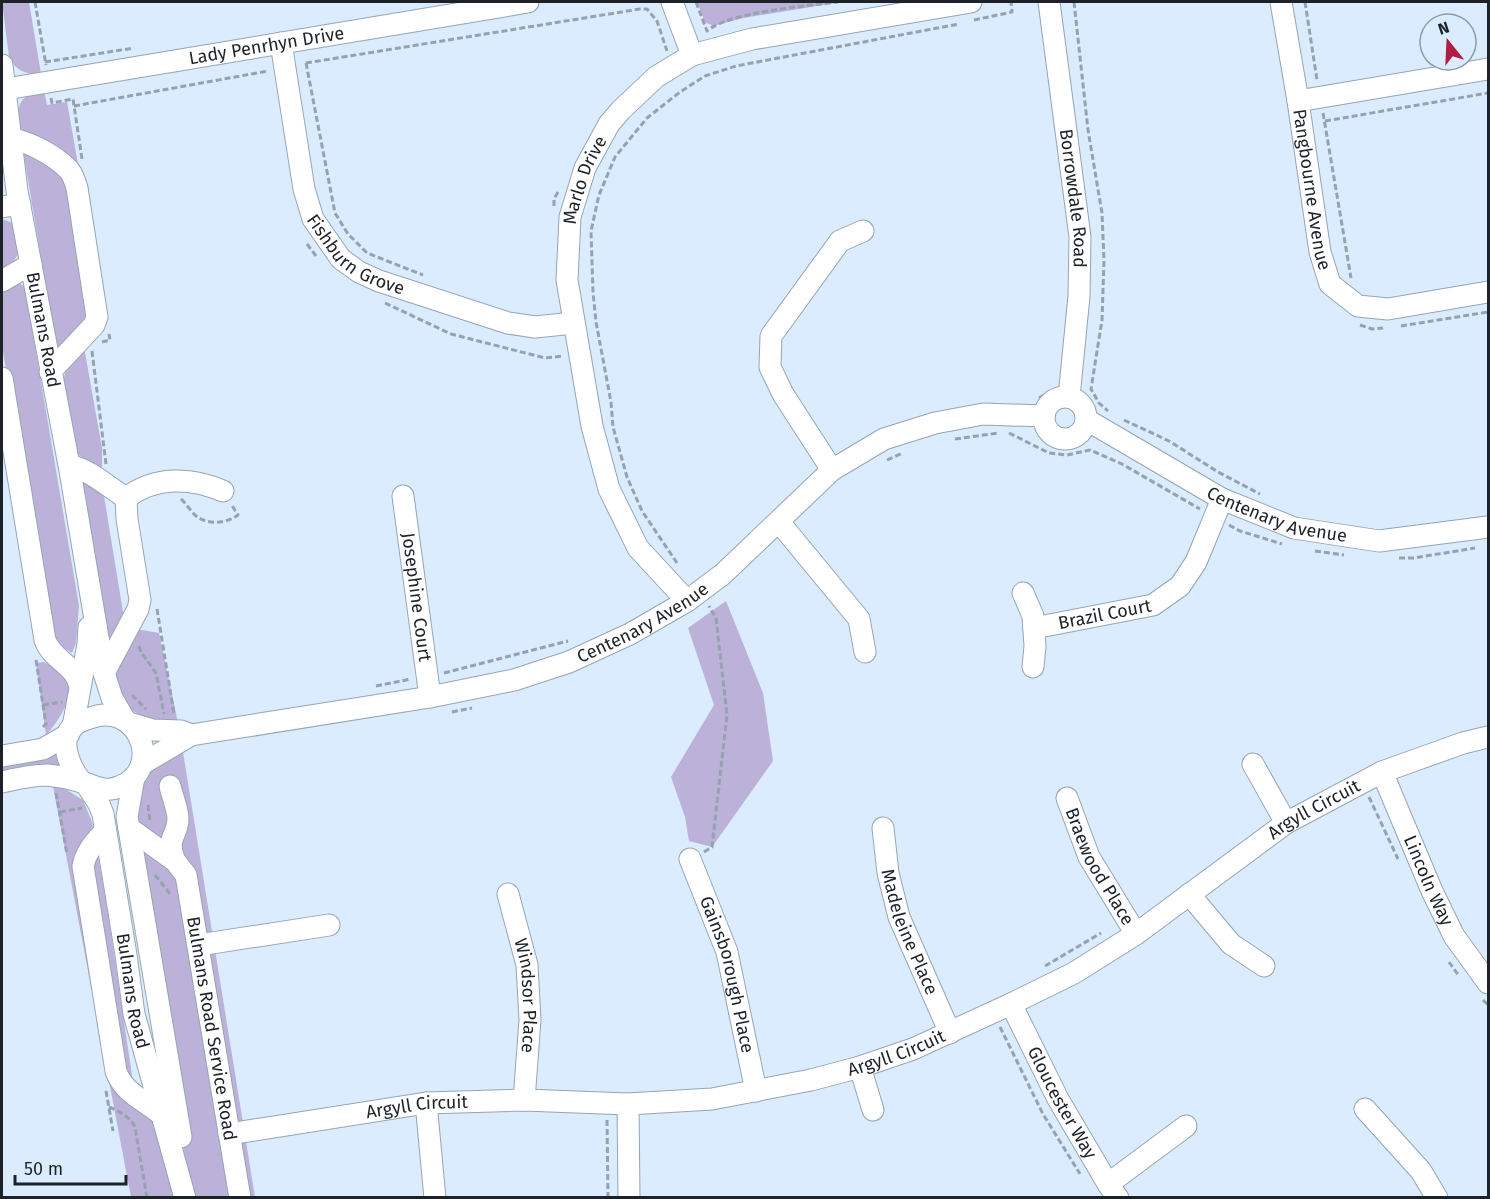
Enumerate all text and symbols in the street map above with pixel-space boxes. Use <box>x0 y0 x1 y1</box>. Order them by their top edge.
north arrow <box>1418 12 1478 72</box>
text: N <box>1436 18 1451 39</box>
street label: Lady Penrhyn Drive <box>187 22 346 69</box>
street label: Pangbourne Avenue <box>1288 107 1336 273</box>
street label: Borrowdale Road <box>1055 127 1091 268</box>
street label: Marlo Drive <box>559 132 611 225</box>
street label: Fishburn Grove <box>302 210 407 300</box>
street label: Bulmans Road <box>22 270 65 389</box>
street label: Centenary Avenue <box>1203 481 1348 547</box>
street label: Josephine Court <box>397 531 436 663</box>
street label: Centenary Avenue <box>574 578 713 668</box>
street label: Brazil Court <box>1056 594 1154 634</box>
street label: Argyll Circuit <box>1263 774 1364 844</box>
street label: Braewood Place <box>1061 805 1139 929</box>
street label: Lincoln Way <box>1399 832 1458 929</box>
street label: Madeleine Place <box>876 867 943 998</box>
street label: Gainsborough Place <box>695 893 759 1055</box>
street label: Bulmans Road Service Road <box>182 915 241 1142</box>
street label: Bulmans Road <box>112 931 154 1051</box>
street label: Windsor Place <box>509 936 541 1054</box>
street label: Argyll Circuit <box>845 1025 949 1081</box>
street label: Gloucester Way <box>1023 1043 1102 1163</box>
street label: Argyll Circuit <box>364 1091 469 1123</box>
scale bar <box>15 1148 126 1186</box>
text: 50 m <box>24 1158 63 1180</box>

